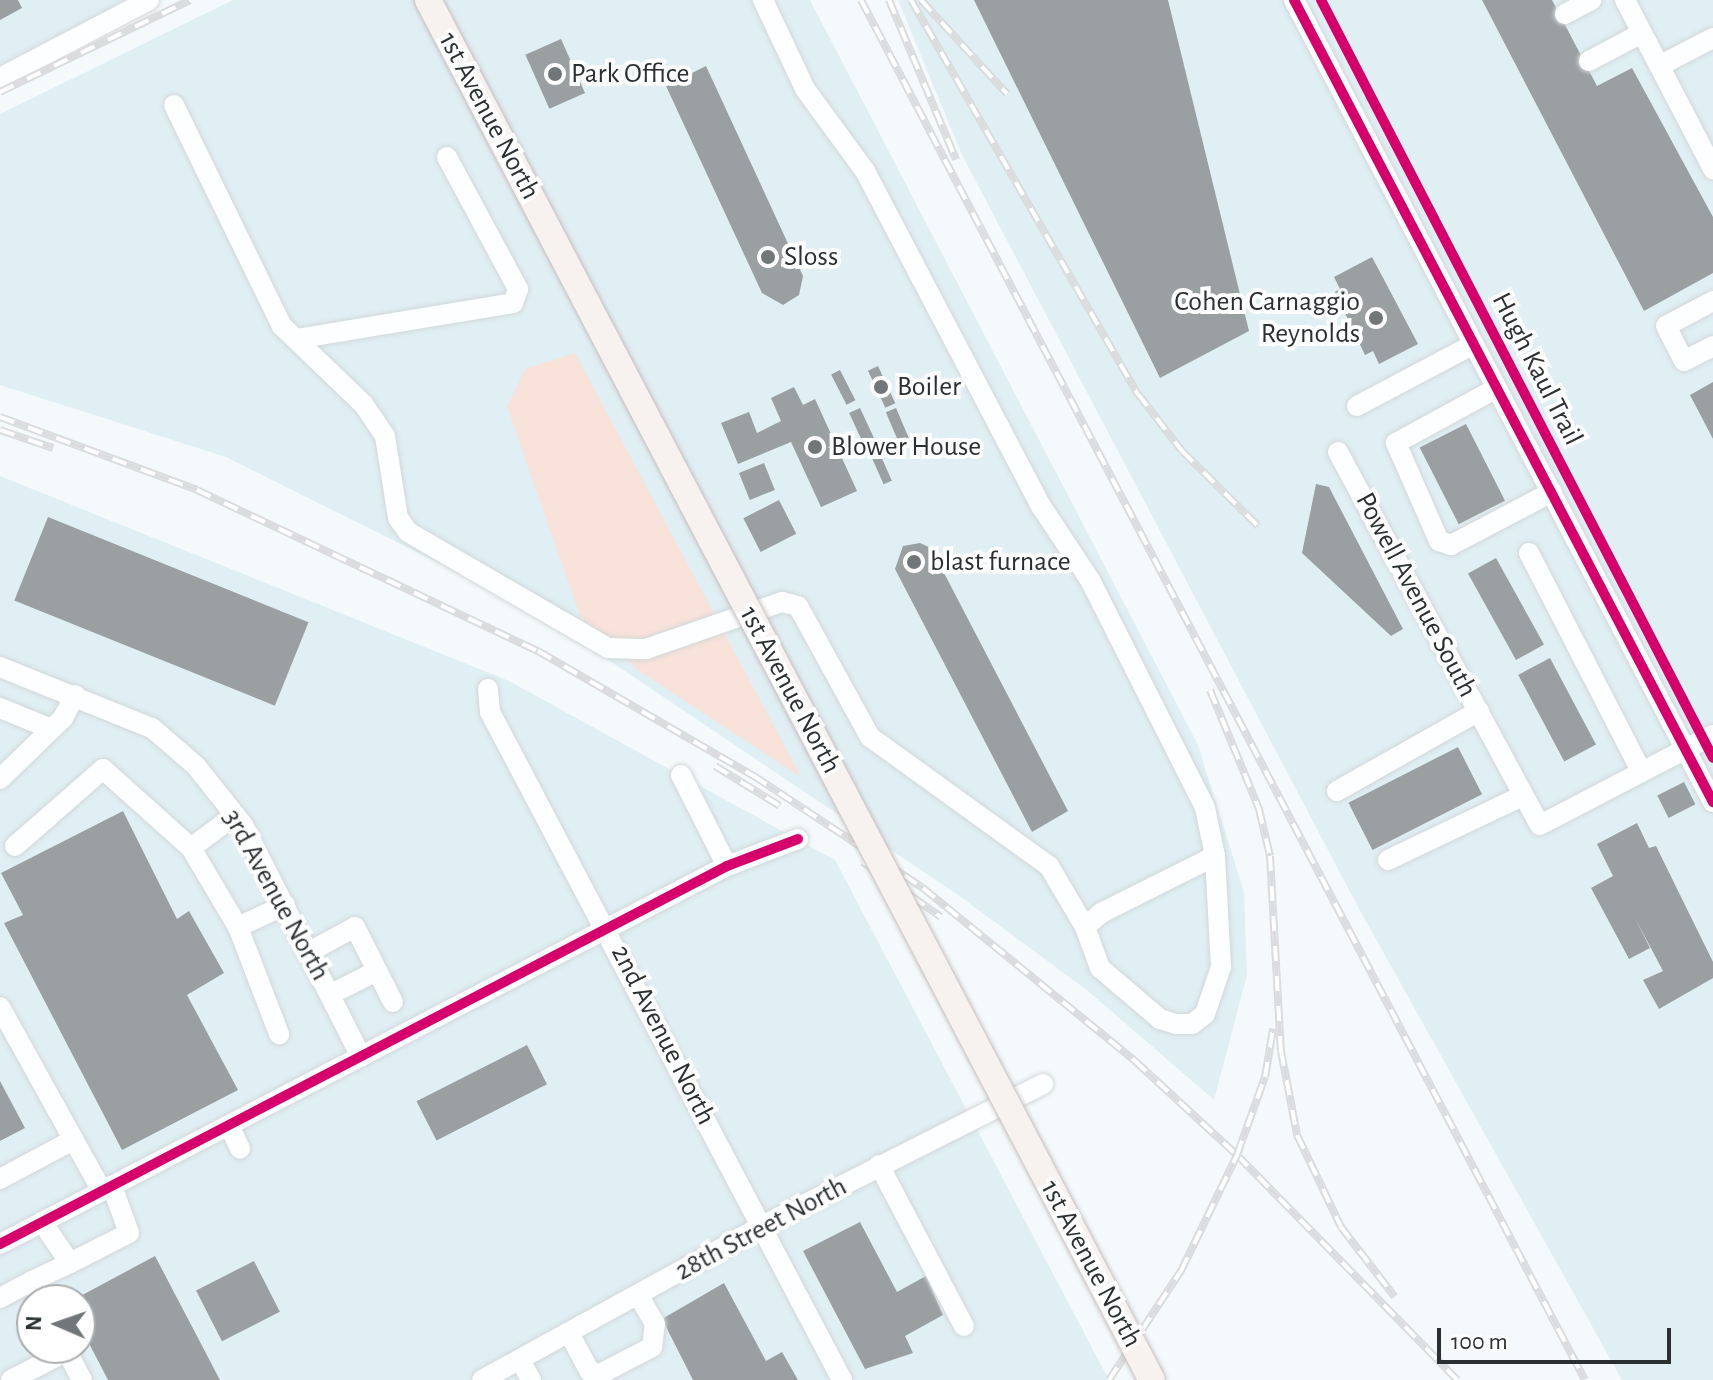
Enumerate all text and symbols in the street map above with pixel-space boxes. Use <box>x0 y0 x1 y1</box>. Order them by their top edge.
street label: 1st Avenue North <box>431 27 547 205</box>
place label: Park Office <box>571 57 689 91</box>
marker: Park Office <box>546 65 564 83</box>
place label: Sloss <box>784 240 838 274</box>
marker: Sloss <box>759 248 777 266</box>
place label: Cohen Carnaggio Reynolds <box>1174 285 1360 351</box>
street label: Hugh Kaul Trail <box>1484 287 1590 451</box>
marker: Cohen Carnaggio Reynolds <box>1367 309 1385 327</box>
place label: Boiler <box>897 370 961 404</box>
marker: Boiler <box>872 378 890 396</box>
place label: Blower House <box>831 430 981 464</box>
marker: Blower House <box>806 438 824 456</box>
street label: Powell Avenue South <box>1348 487 1484 703</box>
place label: blast furnace <box>930 545 1071 579</box>
marker: blast furnace <box>905 553 923 571</box>
street label: 1st Avenue North <box>732 601 848 779</box>
street label: 3rd Avenue North <box>215 804 337 986</box>
street label: 2nd Avenue North <box>603 940 723 1130</box>
street label: 28th Street North <box>670 1170 852 1288</box>
street label: 1st Avenue North <box>1033 1175 1149 1353</box>
north arrow <box>16 1284 96 1364</box>
scale bar <box>1441 1312 1675 1362</box>
text: N <box>23 1315 45 1331</box>
text: 100 m <box>1451 1330 1508 1354</box>

